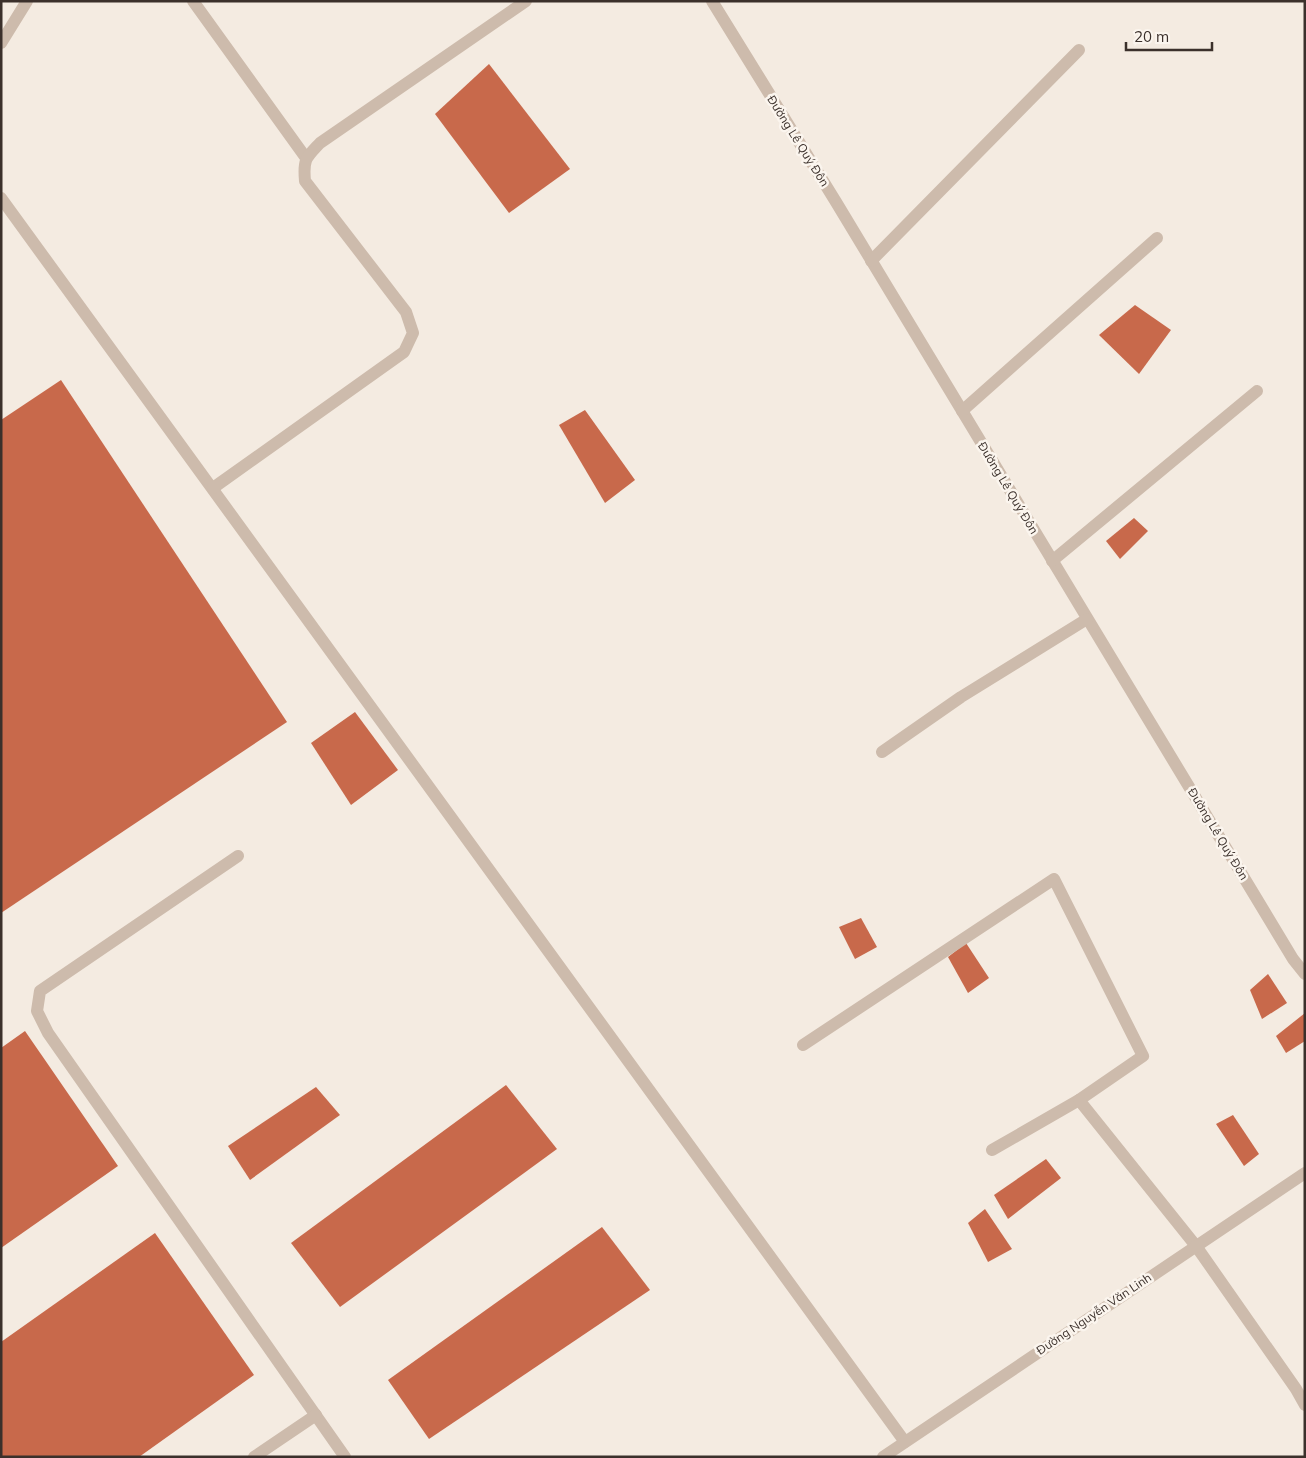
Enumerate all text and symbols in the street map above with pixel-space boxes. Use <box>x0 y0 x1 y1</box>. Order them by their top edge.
scale bar <box>1126 20 1212 52</box>
text: 20 m <box>1134 27 1169 46</box>
street label: Đường Lê Quý Đôn <box>764 92 833 189</box>
street label: Đường Lê Quý Đôn <box>975 439 1042 537</box>
street label: Đường Lê Quý Đôn <box>1185 785 1252 883</box>
street label: Đường Nguyễn Văn Linh <box>1033 1269 1154 1358</box>

